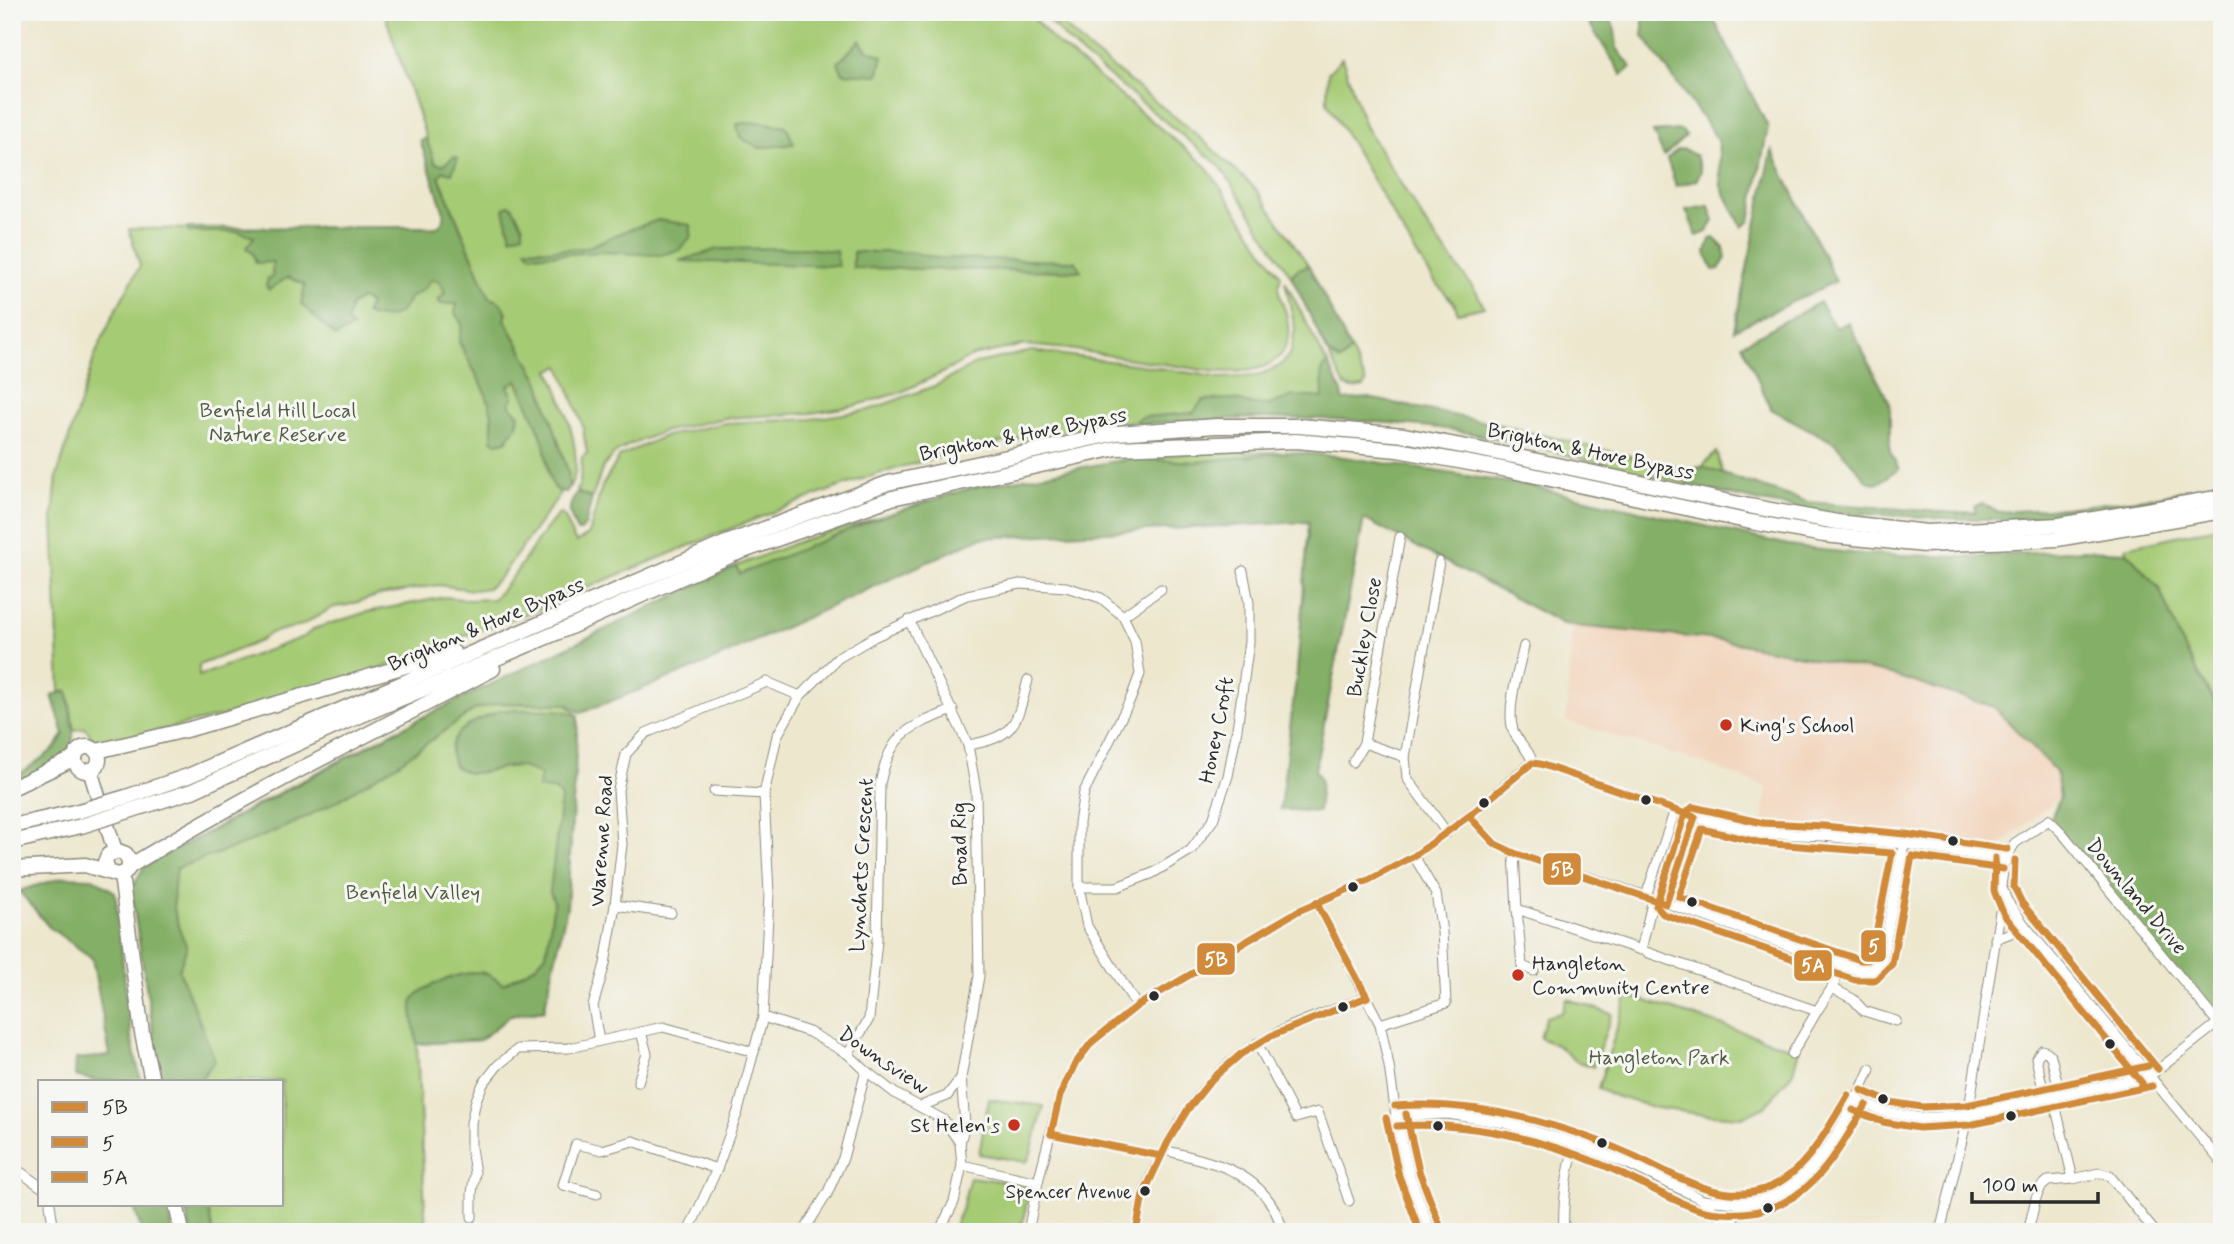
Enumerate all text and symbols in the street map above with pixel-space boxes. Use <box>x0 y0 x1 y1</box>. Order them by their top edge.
park label: Benfield Hill Local Nature Reserve <box>200 397 356 449</box>
street label: Brighton & Hove Bypass <box>917 401 1129 470</box>
street label: Brighton & Hove Bypass <box>1485 416 1697 489</box>
street label: Brighton & Hove Bypass <box>384 571 589 680</box>
street label: Buckley Close <box>1341 575 1389 699</box>
street label: Honey Croft <box>1193 674 1241 786</box>
place label: King's School <box>1740 712 1855 741</box>
marker: King's School <box>1718 717 1734 733</box>
street label: Warenne Road <box>583 774 621 908</box>
street label: Lynchets Crescent <box>843 777 881 953</box>
unlabelled marker <box>1639 793 1653 807</box>
unlabelled marker <box>1477 796 1491 810</box>
street label: Broad Rig <box>945 802 976 886</box>
street label: Downland Drive <box>2079 833 2193 961</box>
unlabelled marker <box>1946 834 1960 848</box>
line badge: 5B <box>1542 852 1582 886</box>
text: 5B <box>1550 858 1574 883</box>
park label: Benfield Valley <box>346 879 480 907</box>
unlabelled marker <box>1346 880 1360 894</box>
unlabelled marker <box>1685 895 1699 909</box>
line badge: 5 <box>1860 929 1887 963</box>
text: 5 <box>1868 935 1880 960</box>
line badge: 5B <box>1196 942 1236 976</box>
text: 5B <box>1204 948 1228 973</box>
line badge: 5A <box>1793 949 1833 982</box>
place label: Hangleton Community Centre <box>1532 950 1710 1002</box>
text: 5A <box>1801 954 1825 979</box>
marker: Hangleton Community Centre <box>1510 967 1526 983</box>
unlabelled marker <box>1147 989 1161 1003</box>
unlabelled marker <box>1336 1000 1350 1014</box>
street label: Downsview <box>833 1020 934 1101</box>
unlabelled marker <box>2103 1037 2117 1051</box>
park label: Hangleton Park <box>1589 1044 1729 1073</box>
legend <box>38 1080 284 1206</box>
unlabelled marker <box>1876 1092 1890 1106</box>
text: 5B <box>102 1094 128 1122</box>
unlabelled marker <box>2004 1109 2018 1123</box>
place label: St Helen's <box>910 1112 1000 1140</box>
marker: St Helen's <box>1006 1117 1022 1133</box>
unlabelled marker <box>1431 1119 1445 1133</box>
text: 5 <box>102 1130 115 1158</box>
unlabelled marker <box>1595 1136 1609 1150</box>
scale bar <box>1972 1160 2098 1204</box>
text: 5A <box>102 1164 128 1192</box>
text: 100 m <box>1982 1172 2038 1200</box>
place label: Spencer Avenue <box>1005 1180 1132 1205</box>
marker: Spencer Avenue <box>1138 1184 1152 1198</box>
unlabelled marker <box>1761 1201 1775 1215</box>

